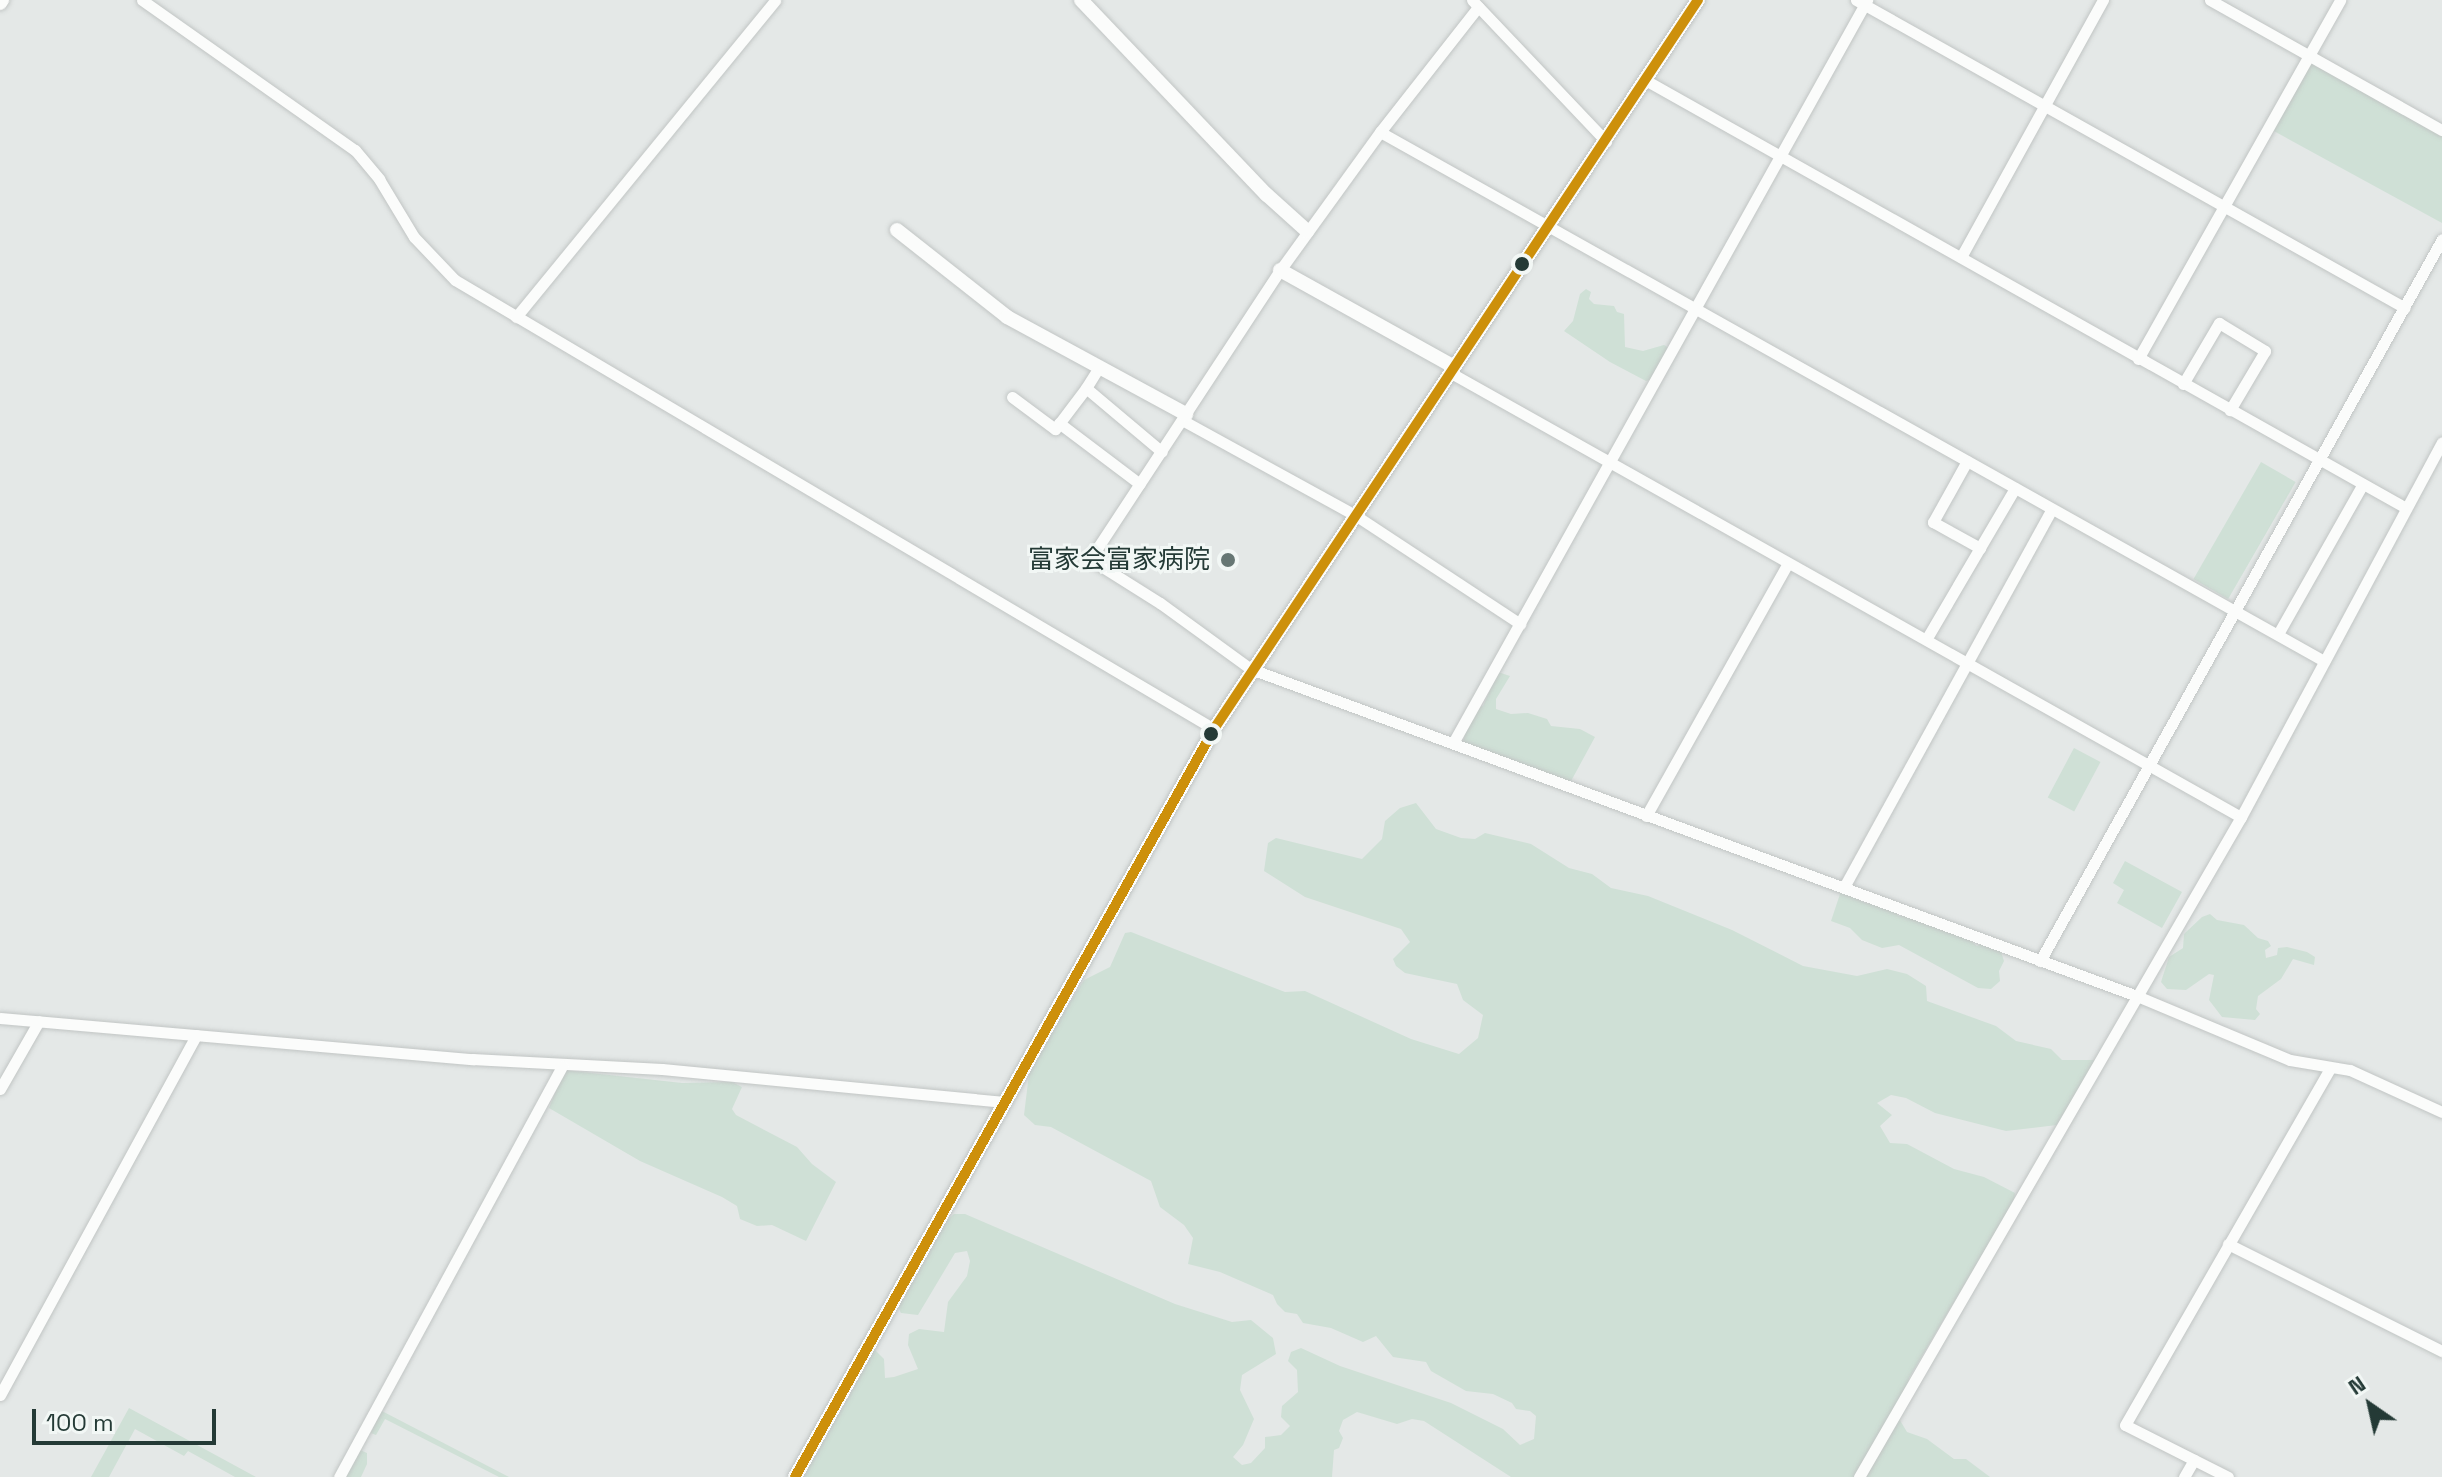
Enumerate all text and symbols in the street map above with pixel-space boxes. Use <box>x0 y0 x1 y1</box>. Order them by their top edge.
unlabelled marker <box>1514 256 1530 272</box>
place label: 富家会富家病院 <box>1028 544 1210 576</box>
marker: 富家会富家病院 <box>1217 549 1239 571</box>
unlabelled marker <box>1203 726 1219 742</box>
north arrow <box>2330 1365 2410 1445</box>
text: N <box>2343 1369 2371 1401</box>
scale bar <box>36 1393 220 1443</box>
text: 100 m <box>46 1407 114 1438</box>

